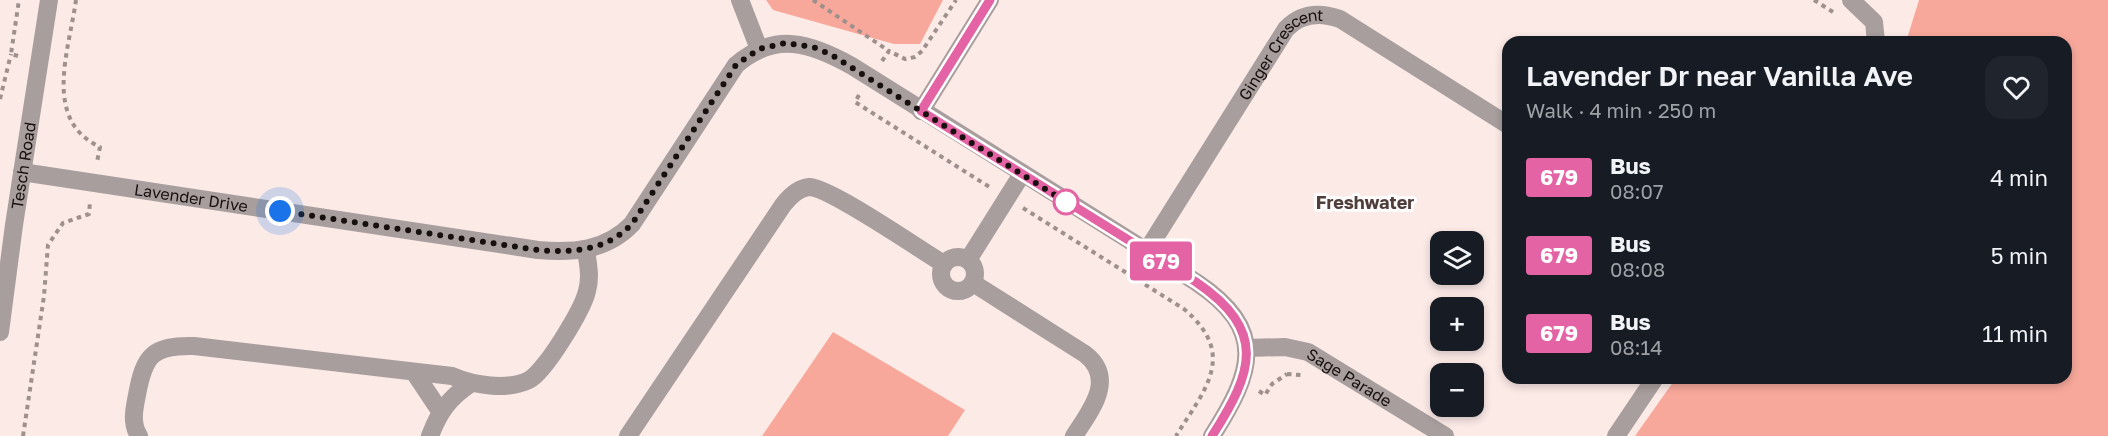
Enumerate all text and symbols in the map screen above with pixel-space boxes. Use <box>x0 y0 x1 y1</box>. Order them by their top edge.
street label: Ginger Crescent <box>1234 5 1324 104</box>
button: heart <box>1985 56 2048 119</box>
text: Lavender Dr near Vanilla Ave <box>1526 59 1913 92</box>
text: Walk · 4 min · 250 m <box>1526 98 1716 122</box>
street label: Tesch Road <box>7 121 40 211</box>
text: Bus <box>1610 152 1651 179</box>
text: 679 <box>1540 164 1578 190</box>
text: 4 min <box>1990 164 2048 191</box>
street label: Lavender Drive <box>133 179 249 216</box>
text: 08:07 <box>1610 179 1664 203</box>
unlabelled marker <box>1053 189 1079 215</box>
district label: Freshwater <box>1316 191 1414 213</box>
your location <box>265 196 295 226</box>
text: Bus <box>1610 230 1651 257</box>
map controls <box>1430 231 1484 417</box>
button: layers <box>1430 231 1484 285</box>
line badge: 679 <box>1126 242 1196 280</box>
text: 679 <box>1540 242 1578 268</box>
text: 5 min <box>1991 242 2048 269</box>
text: 679 <box>1142 248 1180 274</box>
text: 08:08 <box>1610 257 1665 281</box>
button: + <box>1430 297 1484 351</box>
text: Bus <box>1610 308 1651 335</box>
text: 679 <box>1540 320 1578 346</box>
text: 11 min <box>1982 320 2048 347</box>
text: 08:14 <box>1610 335 1663 359</box>
street label: Sage Parade <box>1303 344 1395 411</box>
button: − <box>1430 363 1484 417</box>

